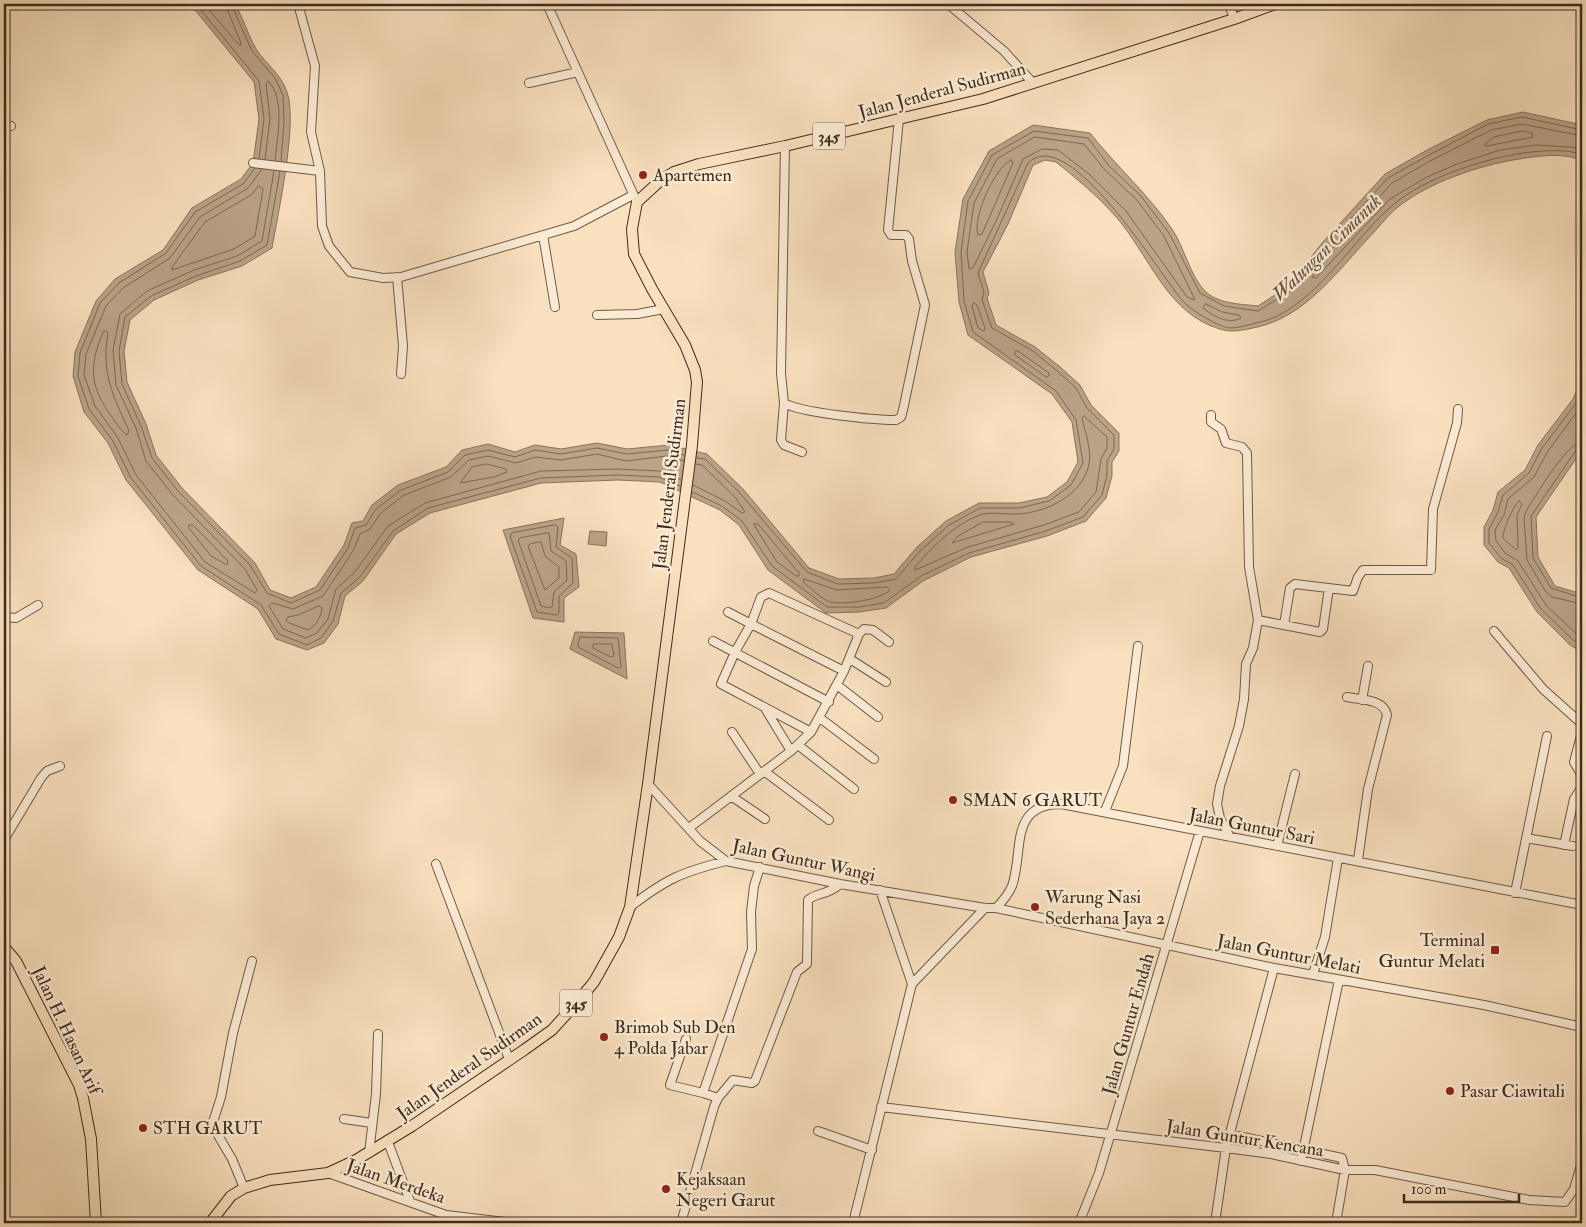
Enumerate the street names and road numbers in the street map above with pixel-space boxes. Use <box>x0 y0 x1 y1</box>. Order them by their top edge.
street label: Jalan Jenderal Sudirman <box>855 57 1028 124</box>
road number: 345 <box>813 122 845 150</box>
street label: Jalan Jenderal Sudirman <box>647 397 691 572</box>
street label: Jalan Guntur Sari <box>1186 803 1317 850</box>
street label: Jalan Guntur Wangi <box>729 834 878 887</box>
street label: Jalan Guntur Melati <box>1214 929 1363 980</box>
street label: Jalan Guntur Endah <box>1097 950 1160 1099</box>
street label: Jalan H. Hasan Arif <box>26 961 108 1101</box>
road number: 345 <box>560 990 592 1016</box>
street label: Jalan Jenderal Sudirman <box>391 1008 546 1126</box>
street label: Jalan Guntur Kencana <box>1164 1115 1326 1162</box>
street label: Jalan Merdeka <box>343 1154 449 1209</box>

